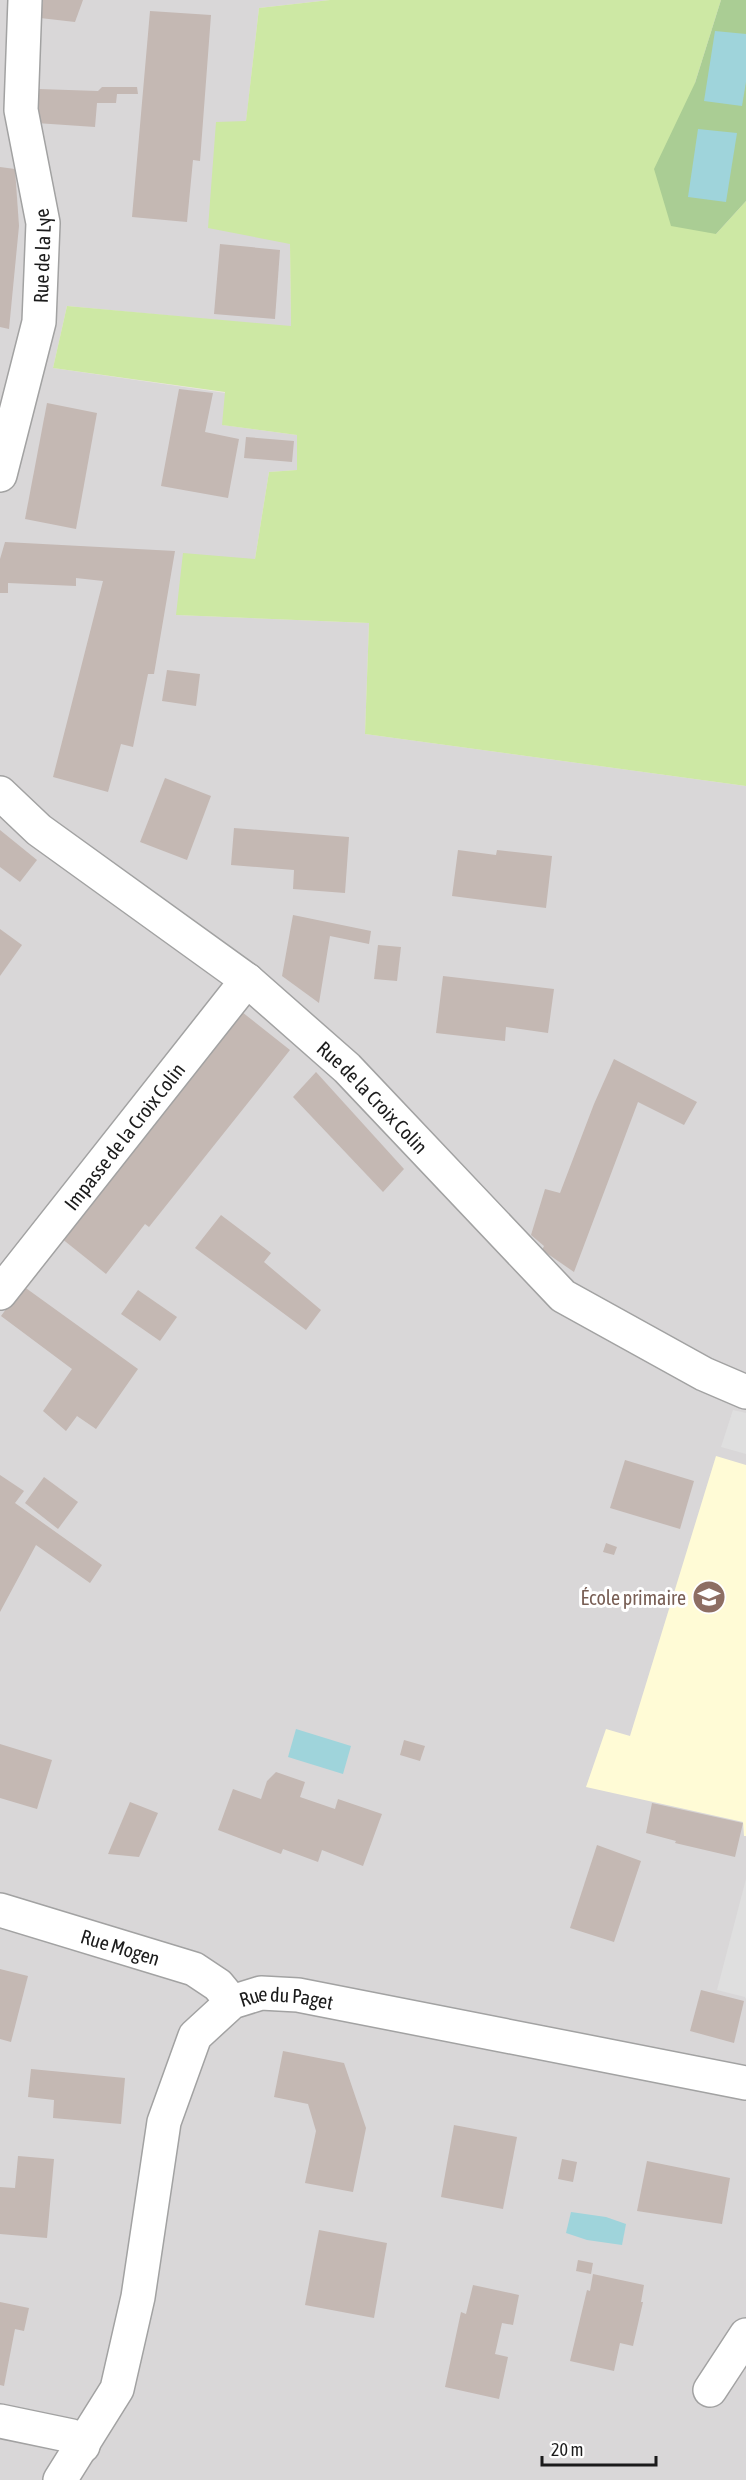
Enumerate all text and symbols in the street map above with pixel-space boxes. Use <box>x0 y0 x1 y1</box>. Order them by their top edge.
street label: Rue de la Lye <box>28 207 55 304</box>
street label: Rue de la Croix Colin <box>313 1036 433 1158</box>
street label: Impasse de la Croix Colin <box>59 1058 189 1214</box>
school or university icon: École primaire <box>691 1579 727 1615</box>
place label: École primaire <box>581 1586 686 1609</box>
street label: Rue Mogen <box>78 1924 163 1969</box>
street label: Rue du Paget <box>236 1981 336 2013</box>
scale bar <box>542 2429 656 2467</box>
text: 20 m <box>551 2439 583 2460</box>

